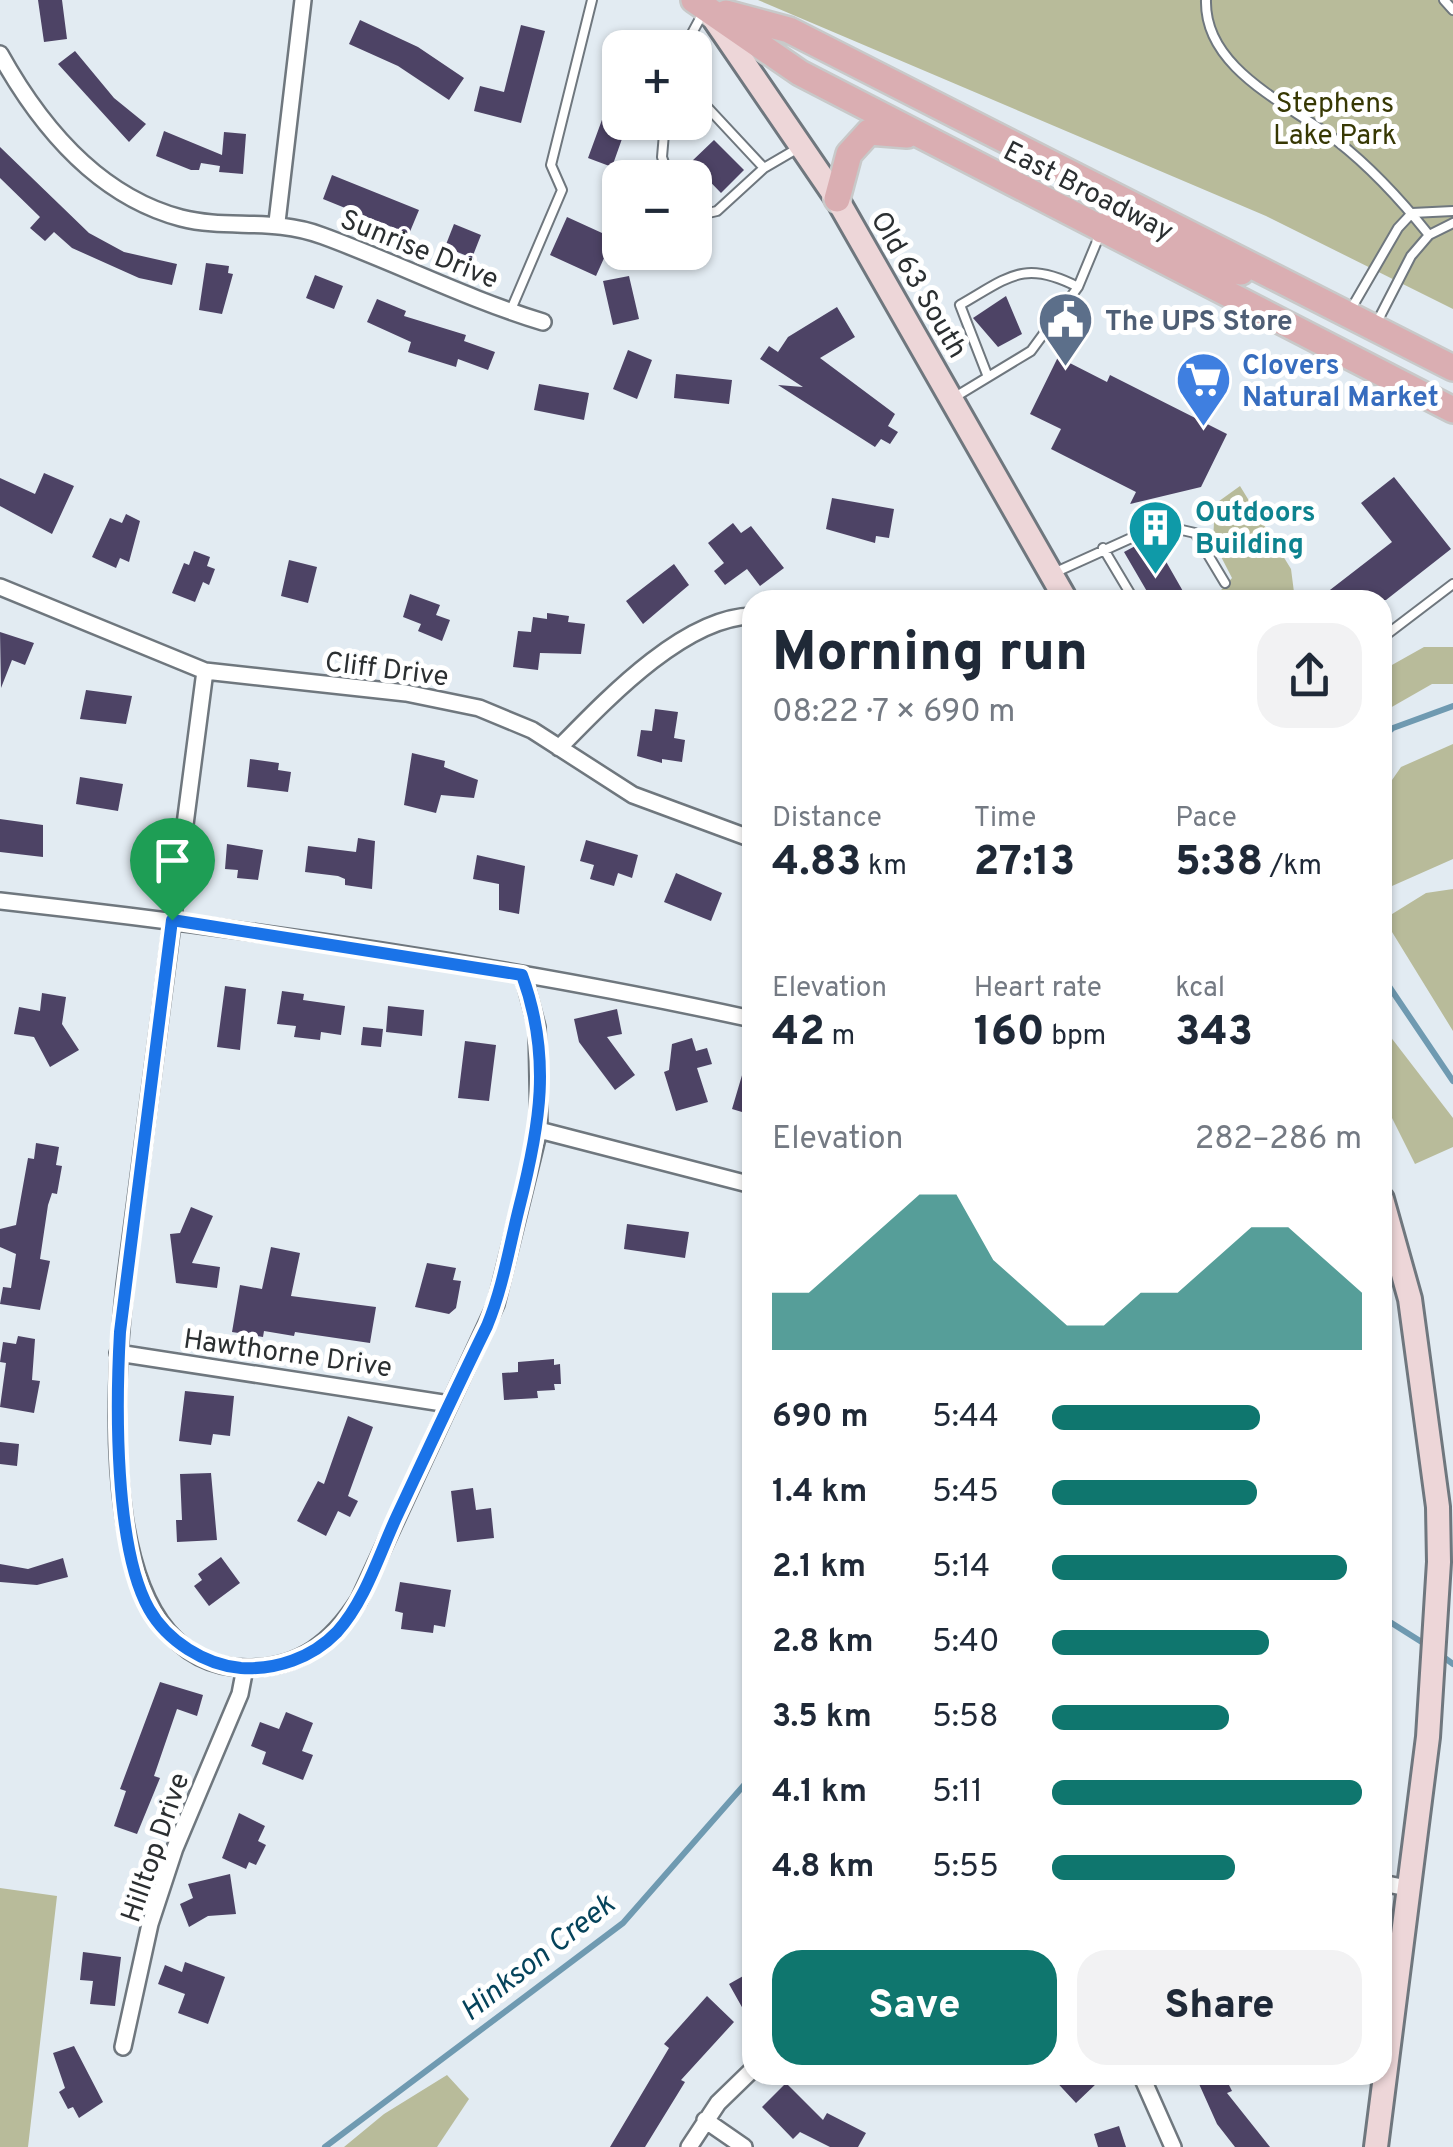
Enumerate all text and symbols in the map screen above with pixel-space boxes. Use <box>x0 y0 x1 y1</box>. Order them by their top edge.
map controls <box>602 30 712 270</box>
button: + <box>602 30 712 140</box>
park label: Stephens Lake Park <box>1273 87 1397 155</box>
street label: East Broadway <box>997 134 1179 251</box>
button: − <box>602 160 712 270</box>
street label: Sunrise Drive <box>334 203 503 299</box>
street label: Old 63 South <box>861 206 974 365</box>
public building icon: The UPS Store <box>1036 290 1096 369</box>
place label: The UPS Store <box>1105 305 1292 341</box>
place label: Clovers Natural Market <box>1242 349 1439 417</box>
supermarket icon: Clovers Natural Market <box>1173 350 1233 429</box>
place label: Outdoors Building <box>1195 496 1316 564</box>
building icon: Outdoors Building <box>1126 497 1186 576</box>
text: Morning run <box>772 620 1088 690</box>
button: share <box>1257 623 1362 728</box>
street label: Cliff Drive <box>323 646 451 696</box>
text: 08:22 · 7 × 690 m <box>772 693 1015 733</box>
text: Distance <box>772 801 882 837</box>
text: Time <box>974 801 1036 837</box>
text: Pace <box>1175 801 1237 837</box>
pin <box>130 818 215 921</box>
icon: arrive <box>145 833 200 888</box>
text: 4.83 <box>772 837 862 890</box>
text: 27:13 <box>974 837 1075 890</box>
text: 5:38 <box>1175 837 1263 890</box>
text: km <box>862 849 907 885</box>
text: /km <box>1263 849 1322 885</box>
text: Elevation <box>772 971 887 1007</box>
text: Heart rate <box>974 971 1102 1007</box>
text: kcal <box>1175 971 1225 1007</box>
text: 42 <box>772 1007 825 1060</box>
text: 160 <box>974 1007 1045 1060</box>
text: 343 <box>1175 1007 1253 1060</box>
text: m <box>825 1019 855 1055</box>
text: bpm <box>1045 1019 1106 1055</box>
text: Elevation <box>772 1120 904 1160</box>
text: 282–286 m <box>1195 1120 1362 1160</box>
street label: Hawthorne Drive <box>181 1323 394 1387</box>
text: 690 m <box>772 1398 869 1438</box>
text: 5:44 <box>932 1398 999 1438</box>
text: 1.4 km <box>772 1473 867 1513</box>
text: 5:45 <box>932 1473 999 1513</box>
text: 2.1 km <box>772 1548 866 1588</box>
text: 5:14 <box>932 1548 990 1588</box>
text: 2.8 km <box>772 1623 873 1663</box>
text: 5:40 <box>932 1623 1000 1663</box>
text: 3.5 km <box>772 1698 872 1738</box>
text: 5:58 <box>932 1698 999 1738</box>
street label: Hilltop Drive <box>114 1768 199 1928</box>
text: 4.1 km <box>772 1773 867 1813</box>
text: 5:11 <box>932 1773 983 1813</box>
text: 4.8 km <box>772 1848 874 1888</box>
text: 5:55 <box>932 1848 999 1888</box>
water label: Hinkson Creek <box>454 1887 624 2031</box>
button: Save <box>772 1950 1057 2065</box>
button: Share <box>1077 1950 1362 2065</box>

